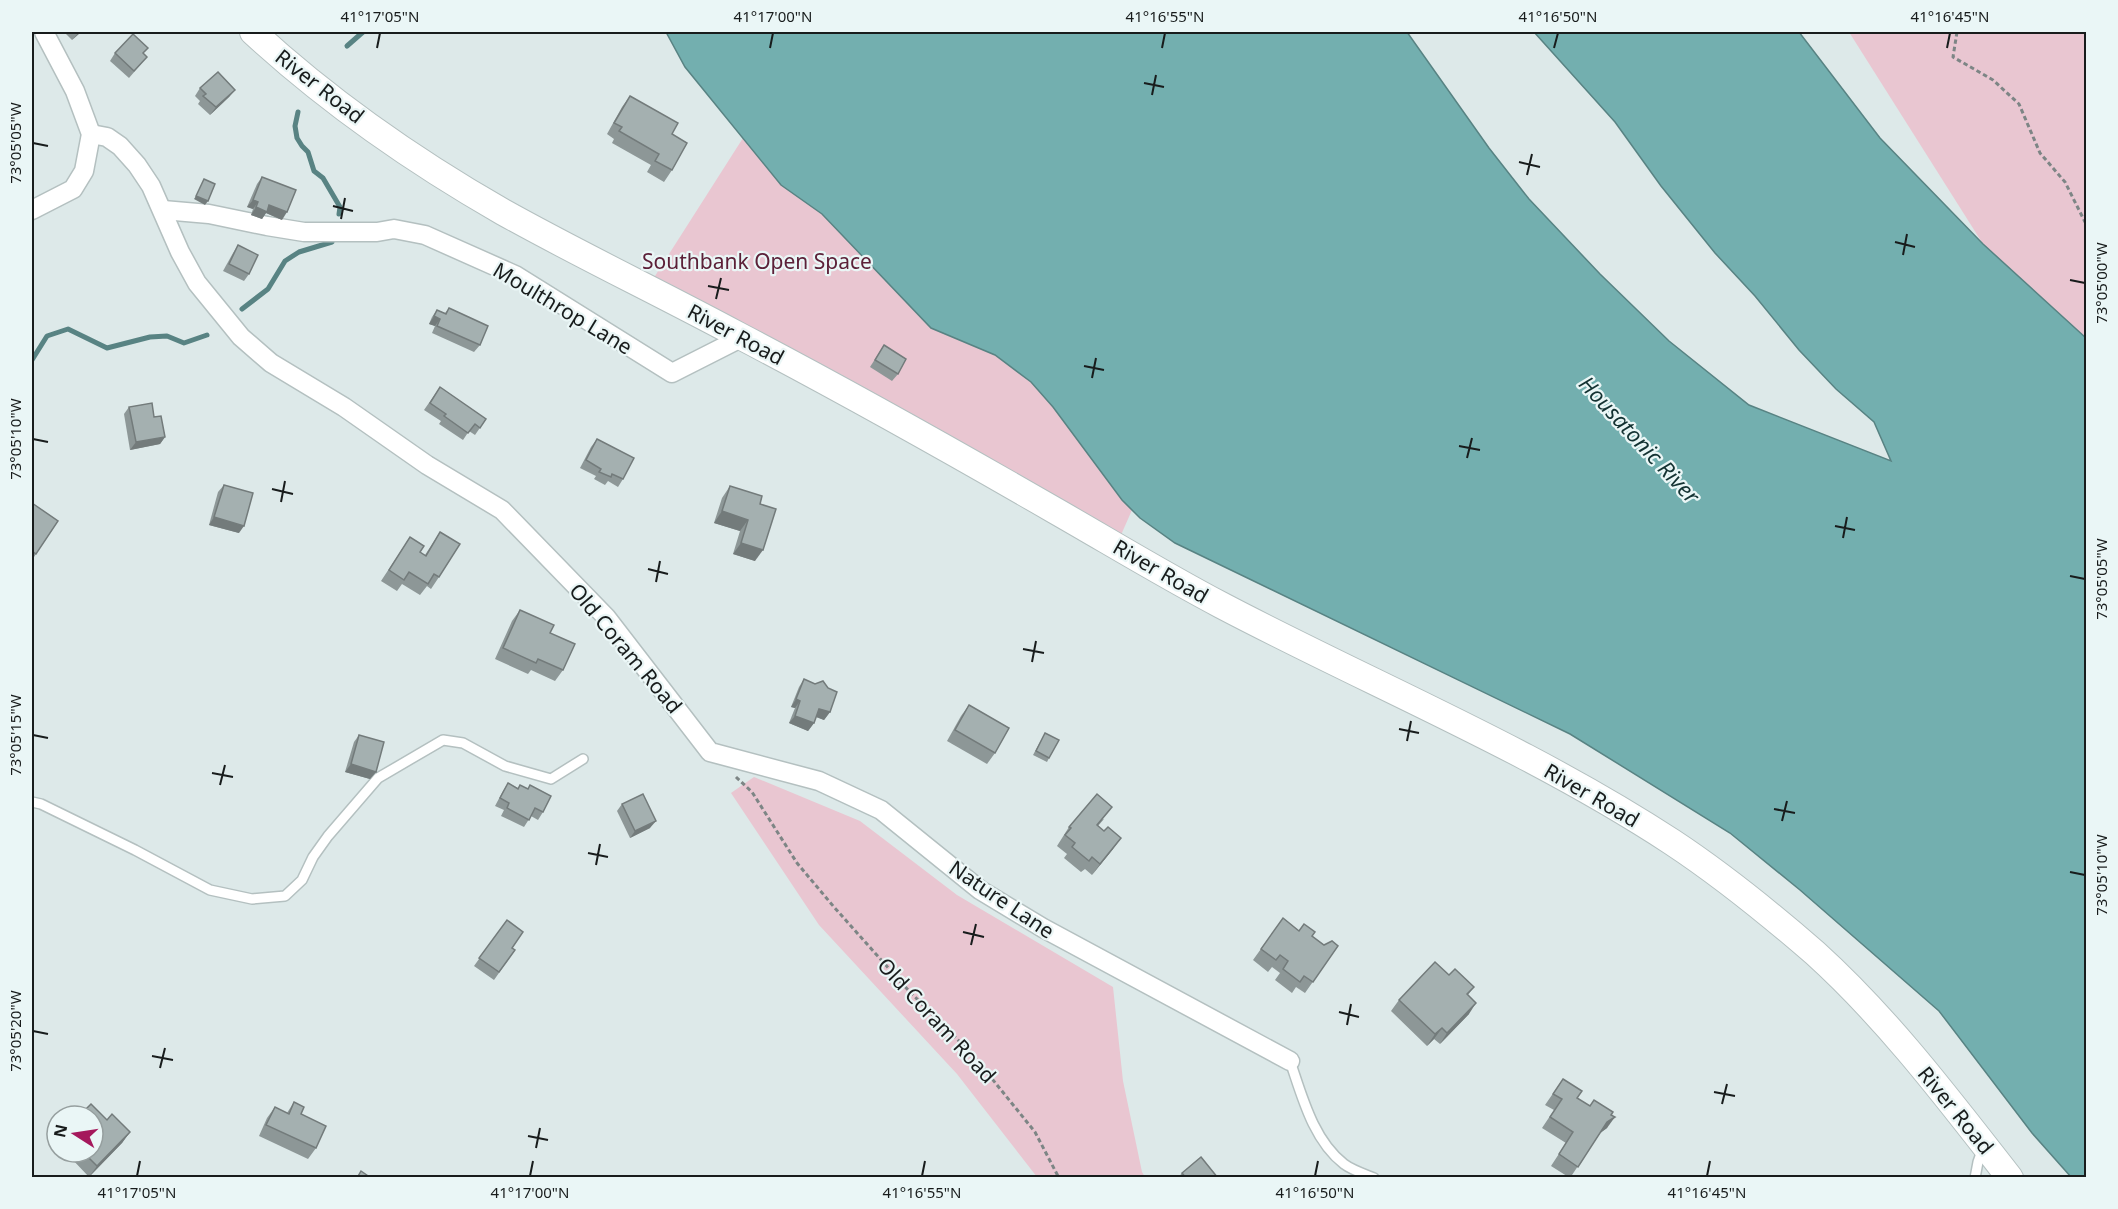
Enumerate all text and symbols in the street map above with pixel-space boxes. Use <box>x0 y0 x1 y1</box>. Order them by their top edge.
text: 41°17'05"N <box>341 6 419 26</box>
text: 41°17'00"N <box>734 6 812 26</box>
text: 41°16'55"N <box>1126 6 1204 26</box>
text: 41°16'50"N <box>1519 6 1597 26</box>
text: 41°16'45"N <box>1911 6 1989 26</box>
street label: River Road <box>270 42 370 130</box>
text: 73°05'05"W <box>5 102 25 184</box>
text: 73°05'00"W <box>2091 242 2111 324</box>
park label: Southbank Open Space <box>642 247 872 275</box>
street label: Moulthrop Lane <box>488 255 638 361</box>
street label: River Road <box>683 297 789 371</box>
water label: Housatonic River <box>1573 369 1708 510</box>
text: 73°05'10"W <box>5 398 25 480</box>
street label: River Road <box>1108 532 1214 610</box>
text: 73°05'05"W <box>2091 538 2111 620</box>
street label: Old Coram Road <box>563 577 689 719</box>
text: 73°05'15"W <box>5 694 25 776</box>
street label: River Road <box>1539 756 1645 834</box>
text: 73°05'10"W <box>2091 834 2111 916</box>
street label: Nature Lane <box>944 853 1060 945</box>
street label: Old Coram Road <box>872 951 1002 1089</box>
text: 73°05'20"W <box>5 990 25 1072</box>
street label: River Road <box>1912 1060 2000 1160</box>
north arrow <box>45 1104 105 1164</box>
text: N <box>48 1122 72 1140</box>
text: 41°17'05"N <box>98 1182 176 1202</box>
text: 41°17'00"N <box>491 1182 569 1202</box>
text: 41°16'55"N <box>883 1182 961 1202</box>
text: 41°16'50"N <box>1276 1182 1354 1202</box>
text: 41°16'45"N <box>1668 1182 1746 1202</box>

